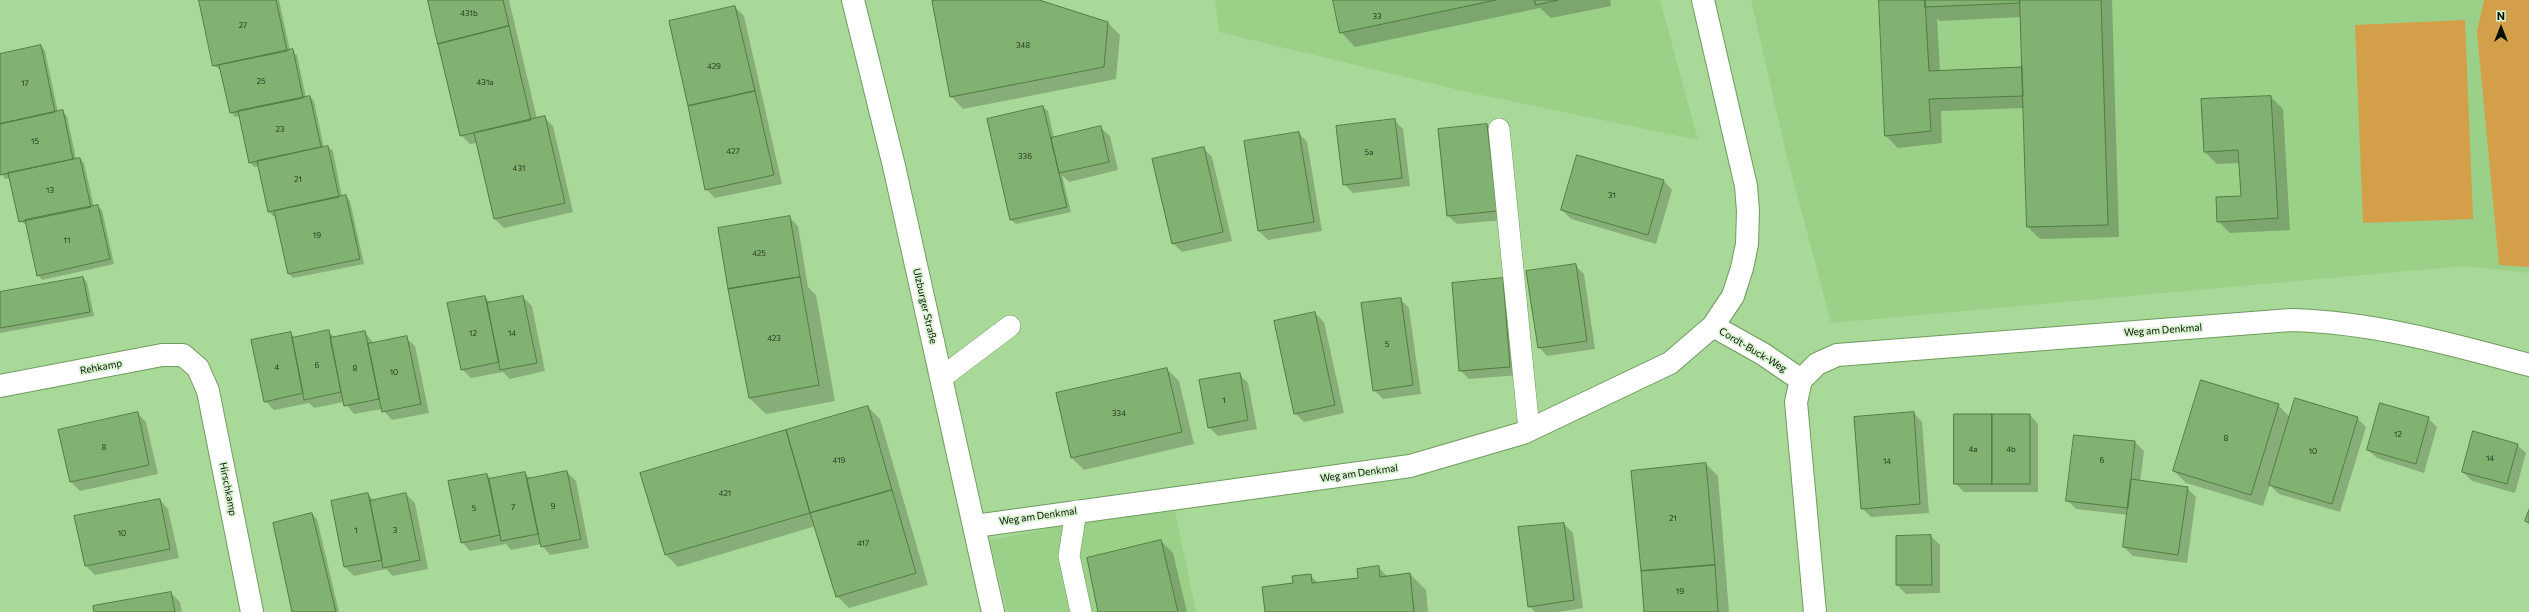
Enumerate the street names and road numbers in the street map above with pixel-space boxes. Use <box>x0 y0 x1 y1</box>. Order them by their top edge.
street label: Ulzburger Straße <box>910 267 940 345</box>
street label: Weg am Denkmal <box>2124 321 2202 339</box>
street label: Cordt-Buck-Weg <box>1717 325 1789 375</box>
street label: Rehkamp <box>79 357 123 377</box>
street label: Hirschkamp <box>217 461 239 517</box>
street label: Weg am Denkmal <box>1319 462 1399 484</box>
street label: Weg am Denkmal <box>998 505 1078 527</box>

